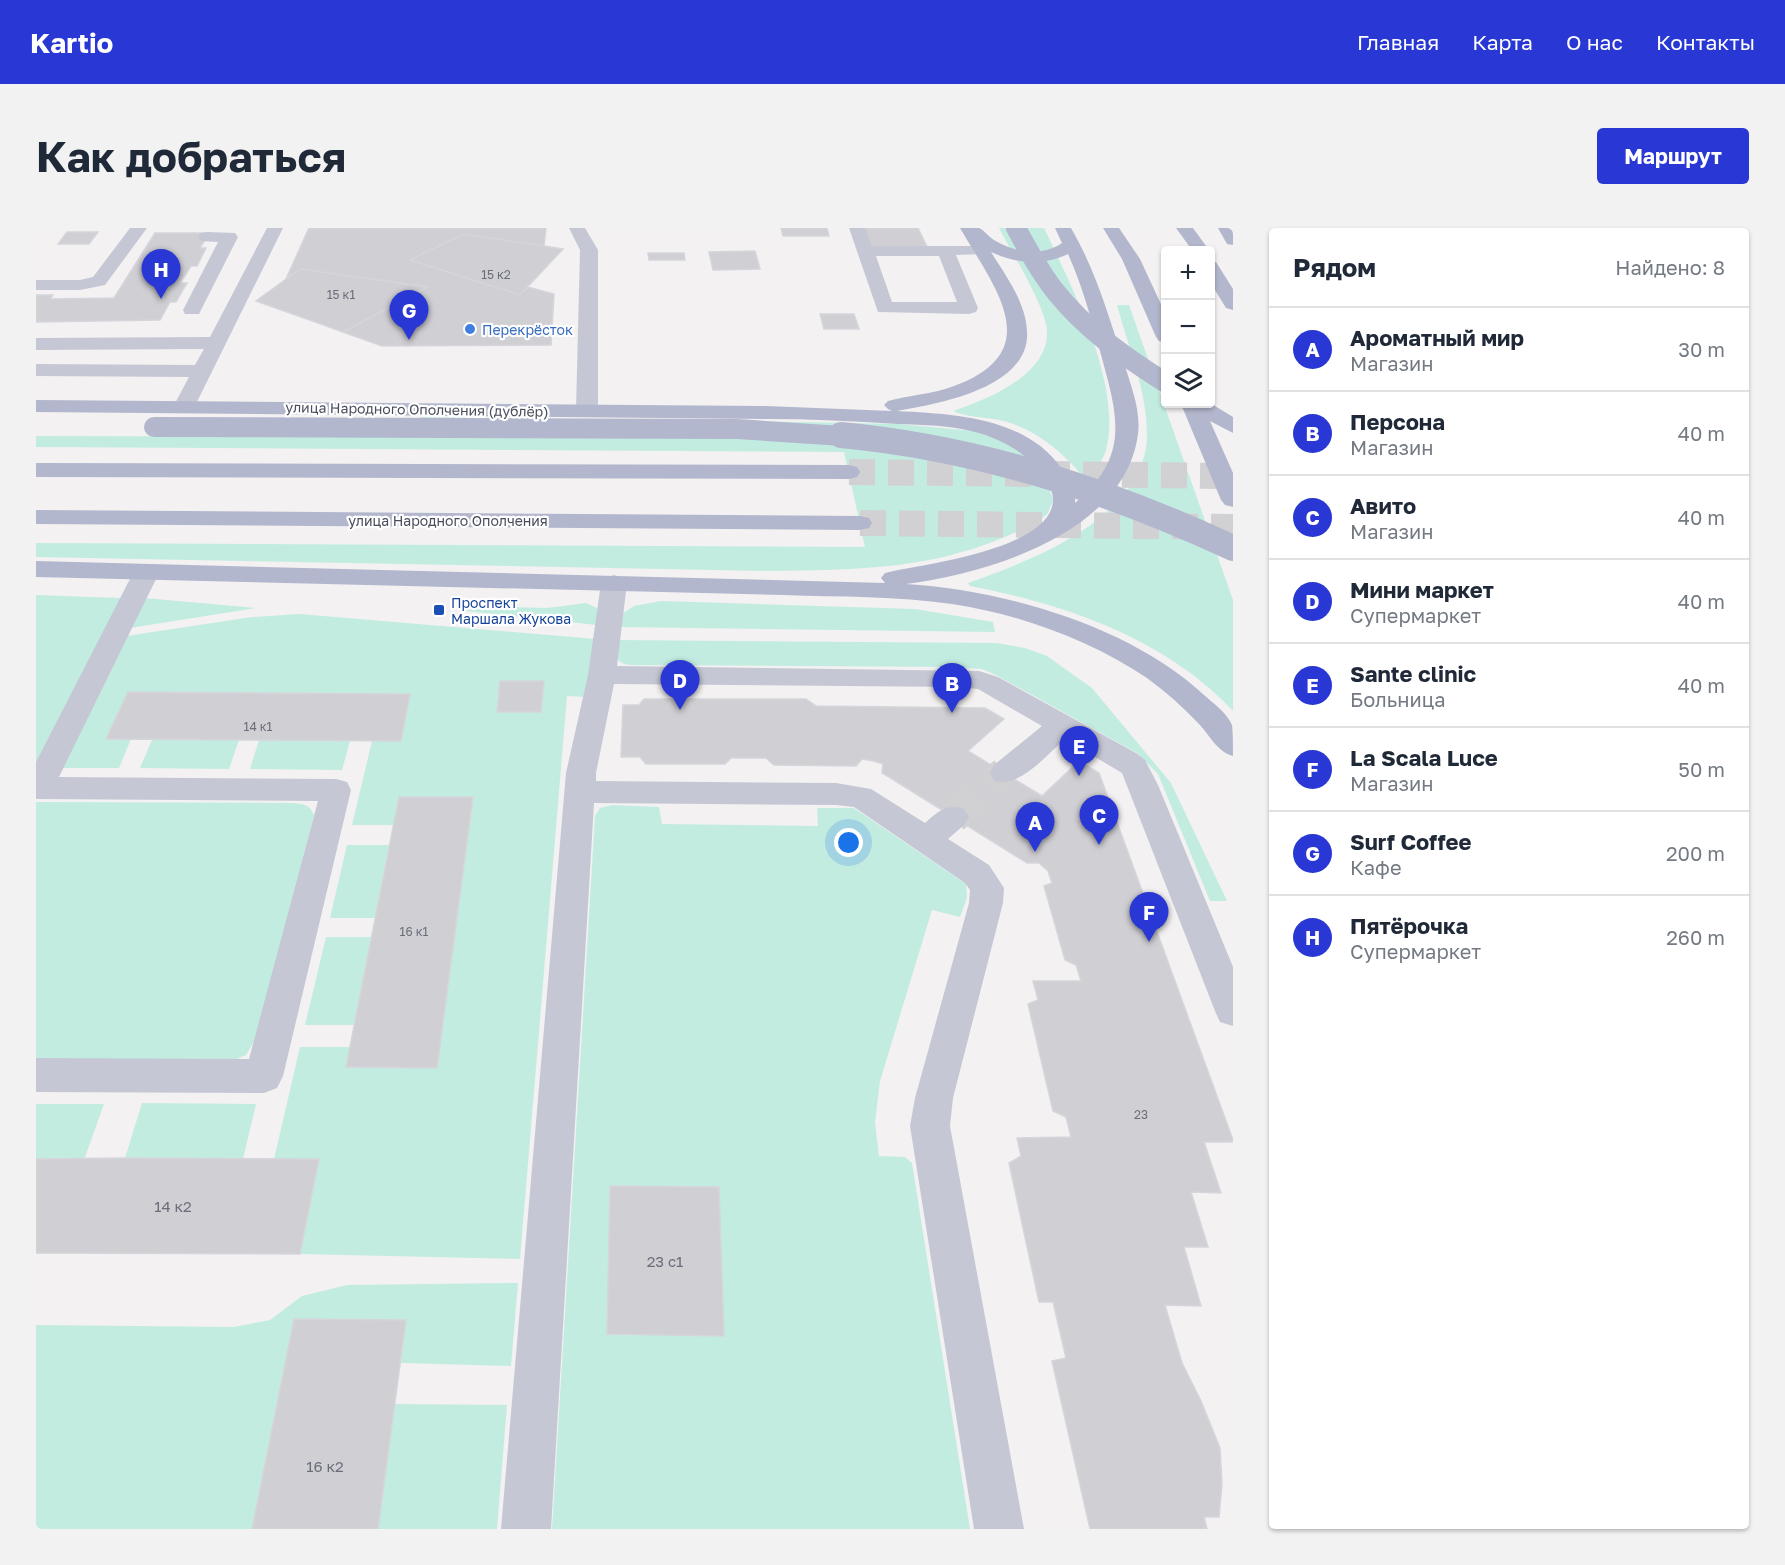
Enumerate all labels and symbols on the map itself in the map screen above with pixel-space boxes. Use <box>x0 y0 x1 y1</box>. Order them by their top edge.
pin: H <box>142 250 180 299</box>
house number: 15 к2 <box>481 267 511 282</box>
house number: 15 к1 <box>327 287 355 302</box>
pin: G <box>390 291 428 340</box>
place label: Перекрёсток <box>482 321 573 338</box>
marker: Перекрёсток <box>463 322 477 336</box>
street label: улица Народного Ополчения (дублёр) <box>285 398 549 420</box>
street label: улица Народного Ополчения <box>348 512 548 529</box>
place label: Проспект Маршала Жукова <box>451 594 571 627</box>
marker: Проспект Маршала Жукова <box>432 603 446 617</box>
pin: D <box>660 660 700 710</box>
pin: B <box>932 664 972 713</box>
house number: 14 к1 <box>244 719 273 734</box>
pin: E <box>1060 726 1098 776</box>
pin: C <box>1080 796 1118 845</box>
pin: A <box>1016 802 1054 852</box>
your location <box>834 828 863 857</box>
pin: F <box>1130 892 1168 942</box>
house number: 16 к1 <box>400 924 429 939</box>
house number: 23 <box>1134 1107 1148 1122</box>
house number: 14 к2 <box>154 1197 192 1215</box>
house number: 23 с1 <box>647 1252 683 1270</box>
house number: 16 к2 <box>306 1457 344 1475</box>

